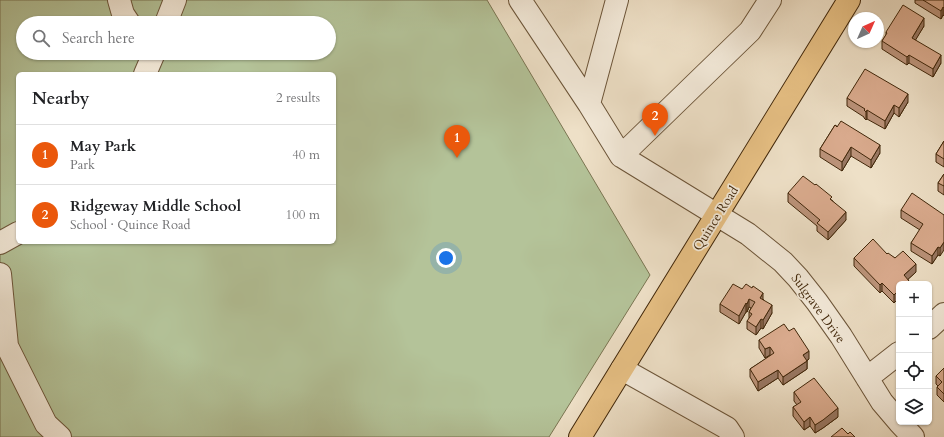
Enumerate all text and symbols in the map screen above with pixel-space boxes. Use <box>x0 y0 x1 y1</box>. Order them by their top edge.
north arrow <box>848 12 884 48</box>
search box <box>16 16 336 60</box>
icon: search <box>30 27 52 49</box>
text: Search here <box>62 28 135 48</box>
text: Nearby <box>32 87 89 110</box>
text: 2 results <box>276 89 320 107</box>
pin: 2 <box>642 103 668 136</box>
pin: 1 <box>444 125 470 158</box>
text: May Park <box>70 136 136 156</box>
text: 1 <box>42 146 48 164</box>
text: 40 m <box>292 146 320 164</box>
text: Park <box>70 156 95 174</box>
street label: Quince Road <box>689 183 743 254</box>
text: Ridgeway Middle School <box>70 196 241 216</box>
text: 2 <box>42 206 48 224</box>
text: 100 m <box>286 206 320 224</box>
text: School · Quince Road <box>70 216 191 234</box>
your location <box>436 248 456 268</box>
street label: Sulgrave Drive <box>787 270 850 347</box>
map controls <box>896 281 932 425</box>
button: + <box>896 281 932 317</box>
button: − <box>896 317 932 353</box>
button: locate <box>896 353 932 389</box>
button: layers <box>896 389 932 425</box>

